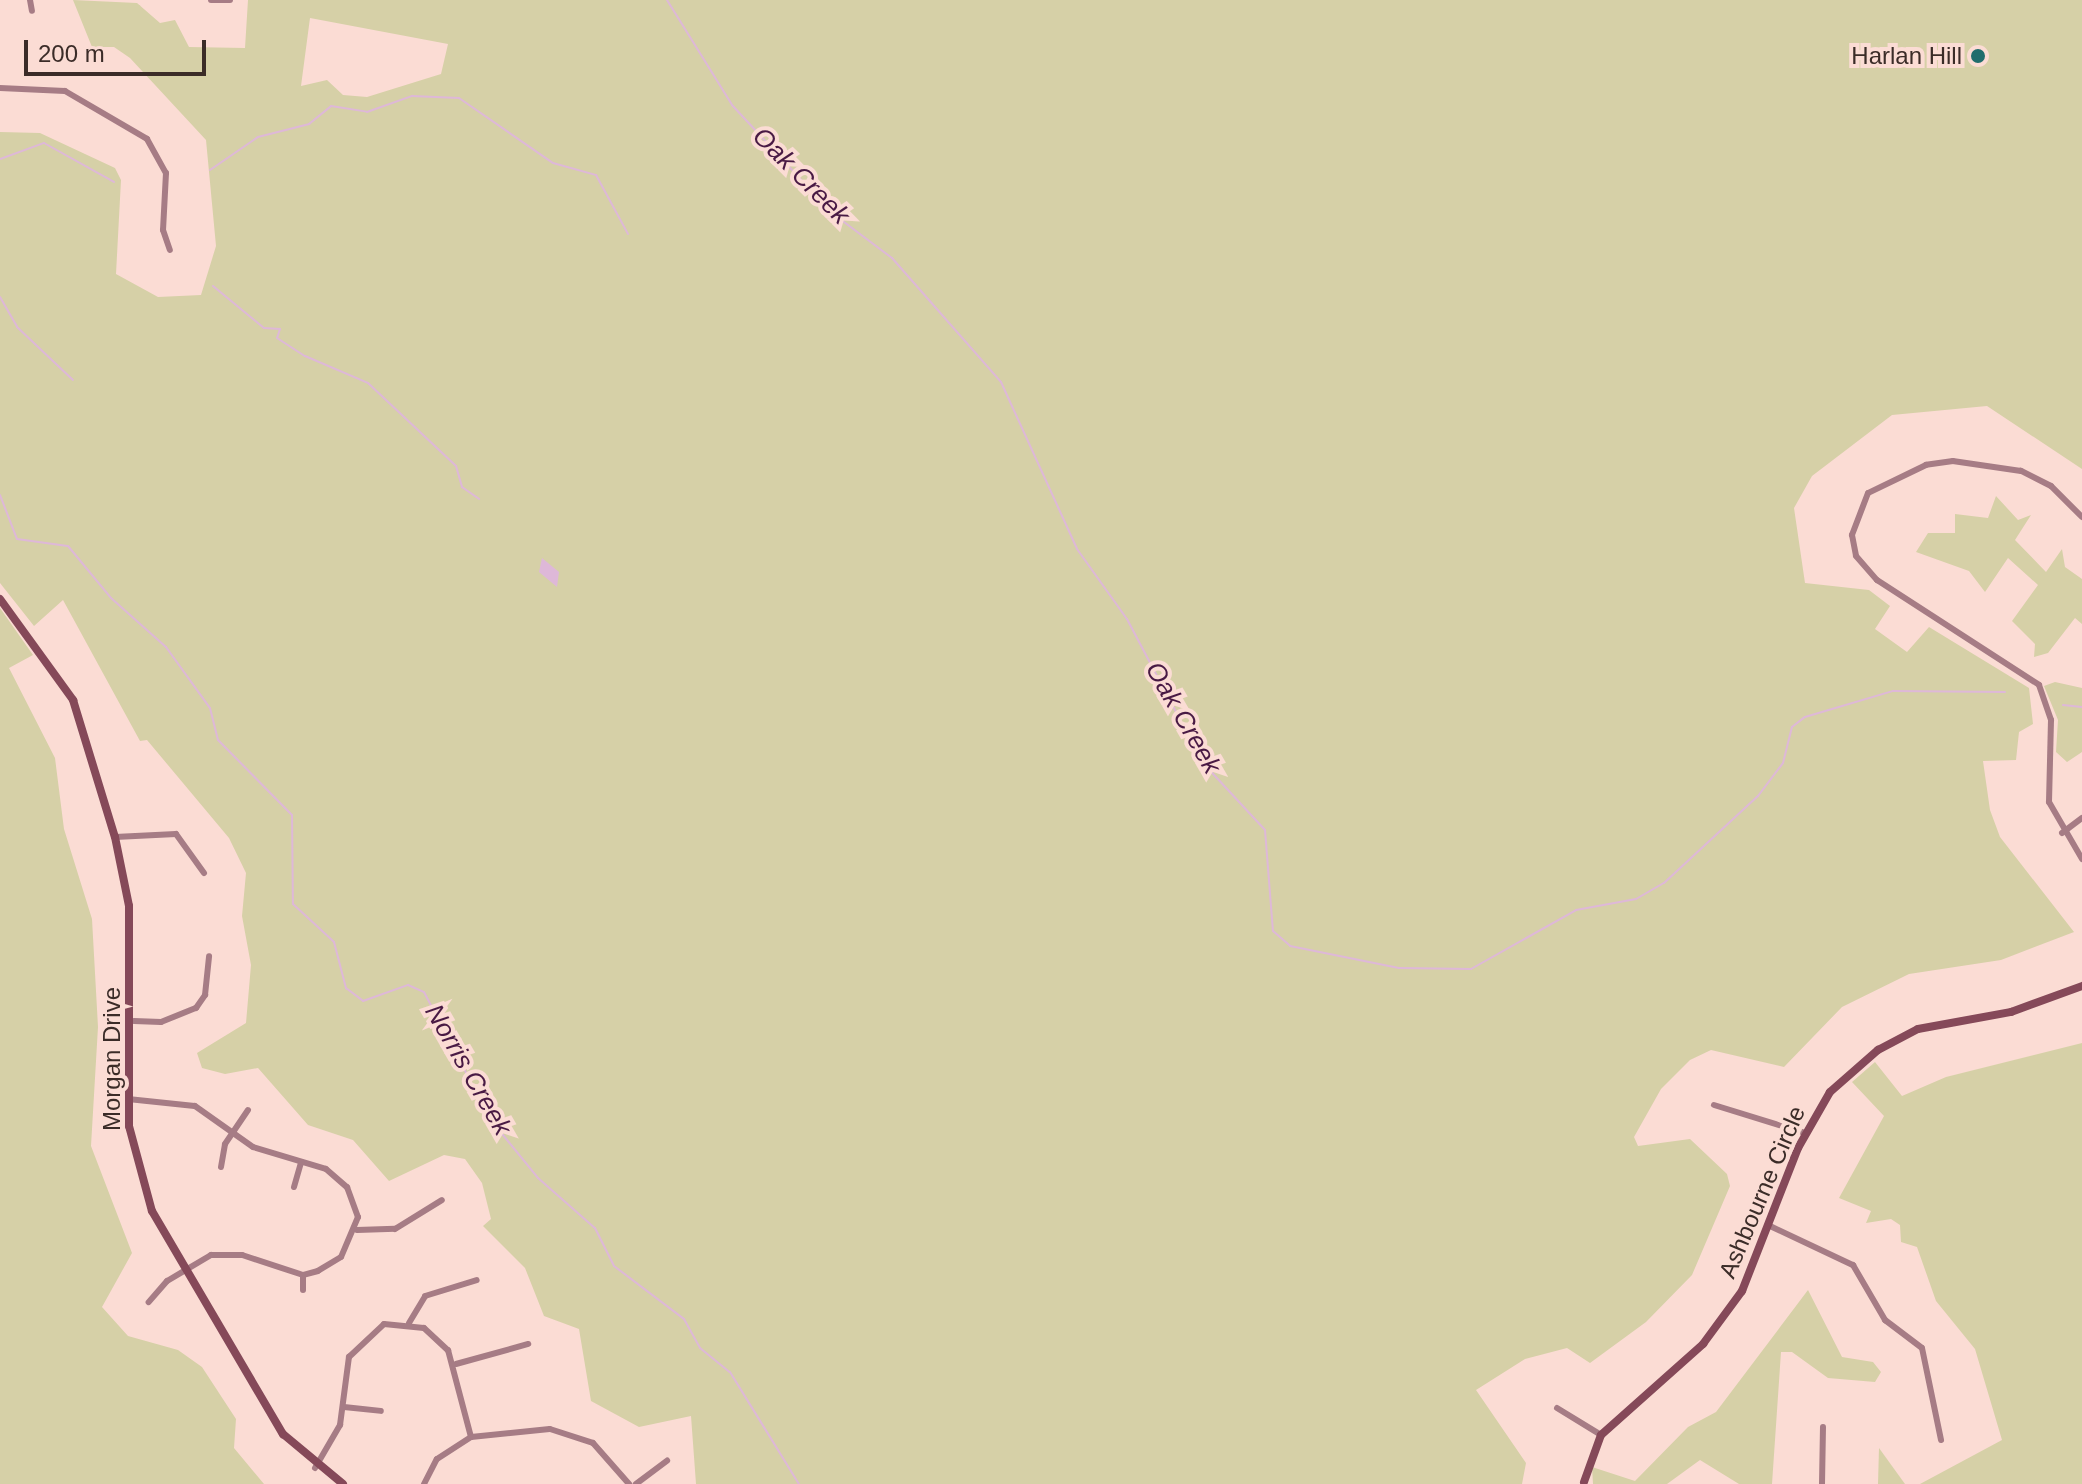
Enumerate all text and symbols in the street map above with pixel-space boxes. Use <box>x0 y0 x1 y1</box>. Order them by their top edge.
scale bar <box>28 24 210 74</box>
text: 200 m <box>38 40 105 67</box>
place label: Harlan Hill <box>1851 42 1962 70</box>
marker: Harlan Hill <box>1969 47 1987 65</box>
water label: Oak Creek <box>746 121 856 231</box>
water label: Oak Creek <box>1138 656 1228 780</box>
street label: Morgan Drive <box>98 987 126 1131</box>
water label: Norris Creek <box>418 999 518 1141</box>
street label: Ashbourne Circle <box>1713 1102 1811 1282</box>

